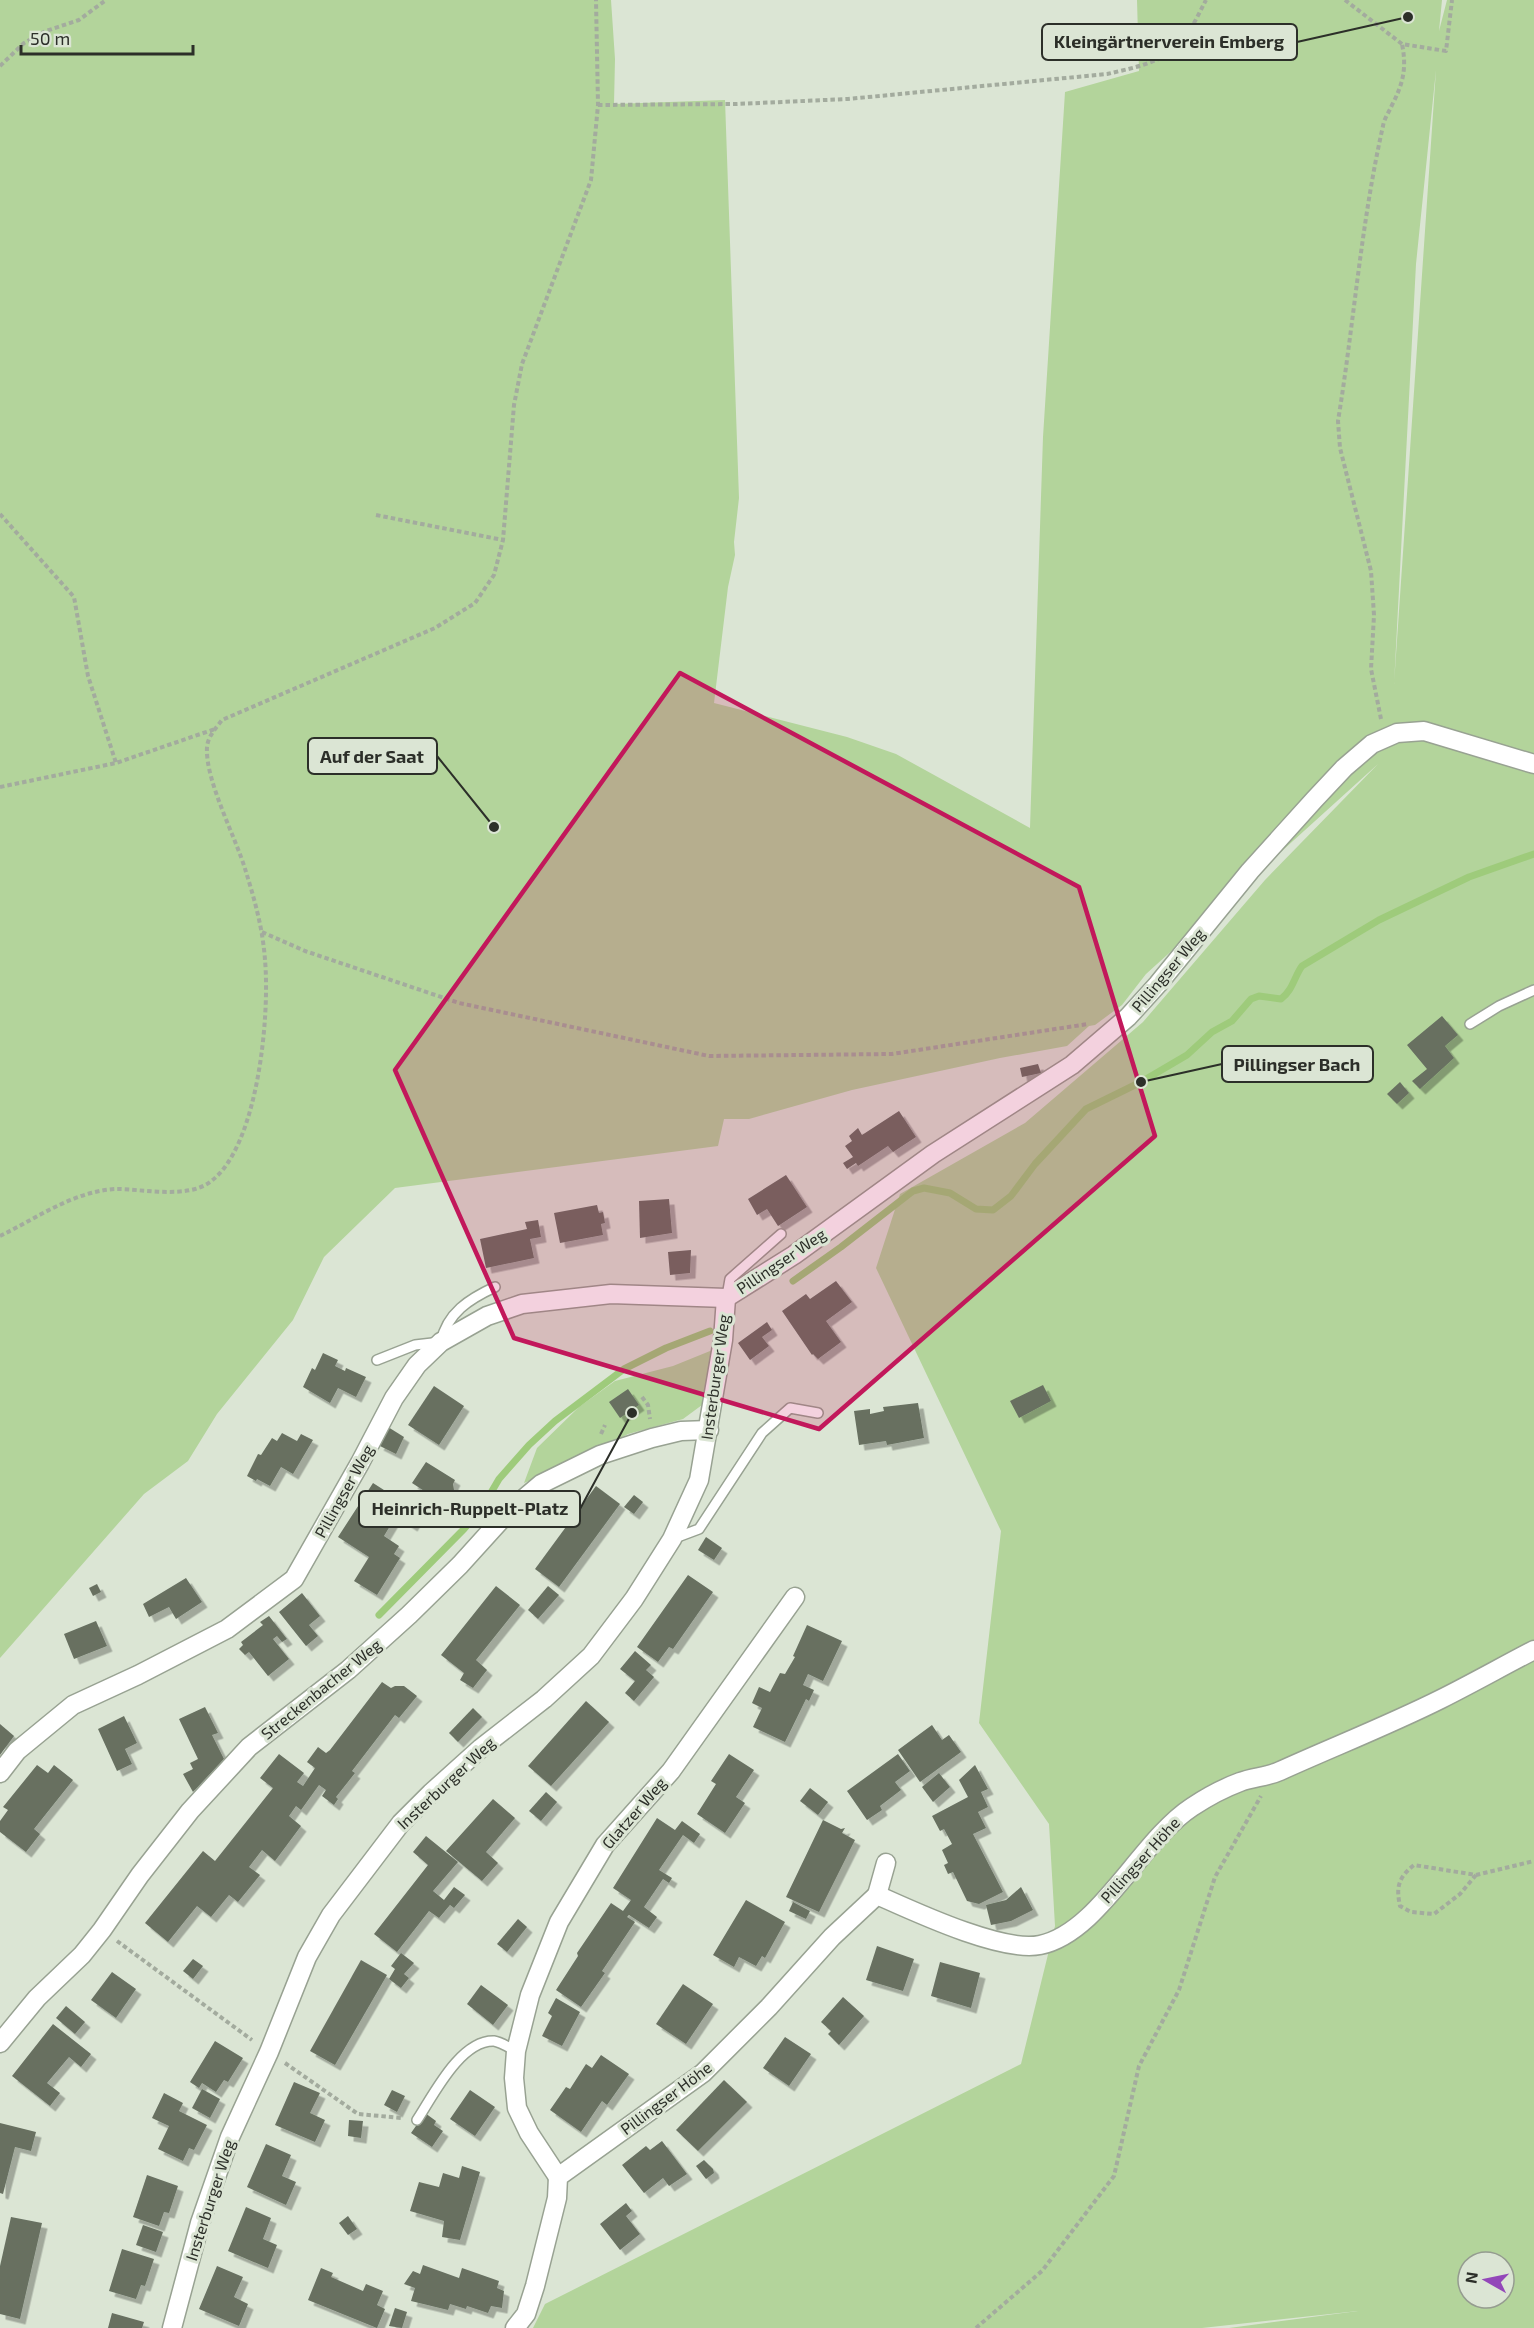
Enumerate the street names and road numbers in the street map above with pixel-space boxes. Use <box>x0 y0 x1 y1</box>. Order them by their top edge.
street label: Pillingser Weg <box>1127 924 1208 1015</box>
street label: Pillingser Weg <box>732 1224 829 1297</box>
street label: Insterburger Weg <box>696 1313 733 1441</box>
street label: Pillingser Weg <box>310 1441 377 1541</box>
street label: Streckenbacher Weg <box>257 1634 385 1743</box>
street label: Insterburger Weg <box>393 1732 498 1833</box>
street label: Glatzer Weg <box>597 1773 670 1852</box>
street label: Pillingser Höhe <box>1096 1813 1183 1907</box>
street label: Pillingser Höhe <box>616 2057 715 2138</box>
street label: Insterburger Weg <box>181 2137 238 2263</box>

